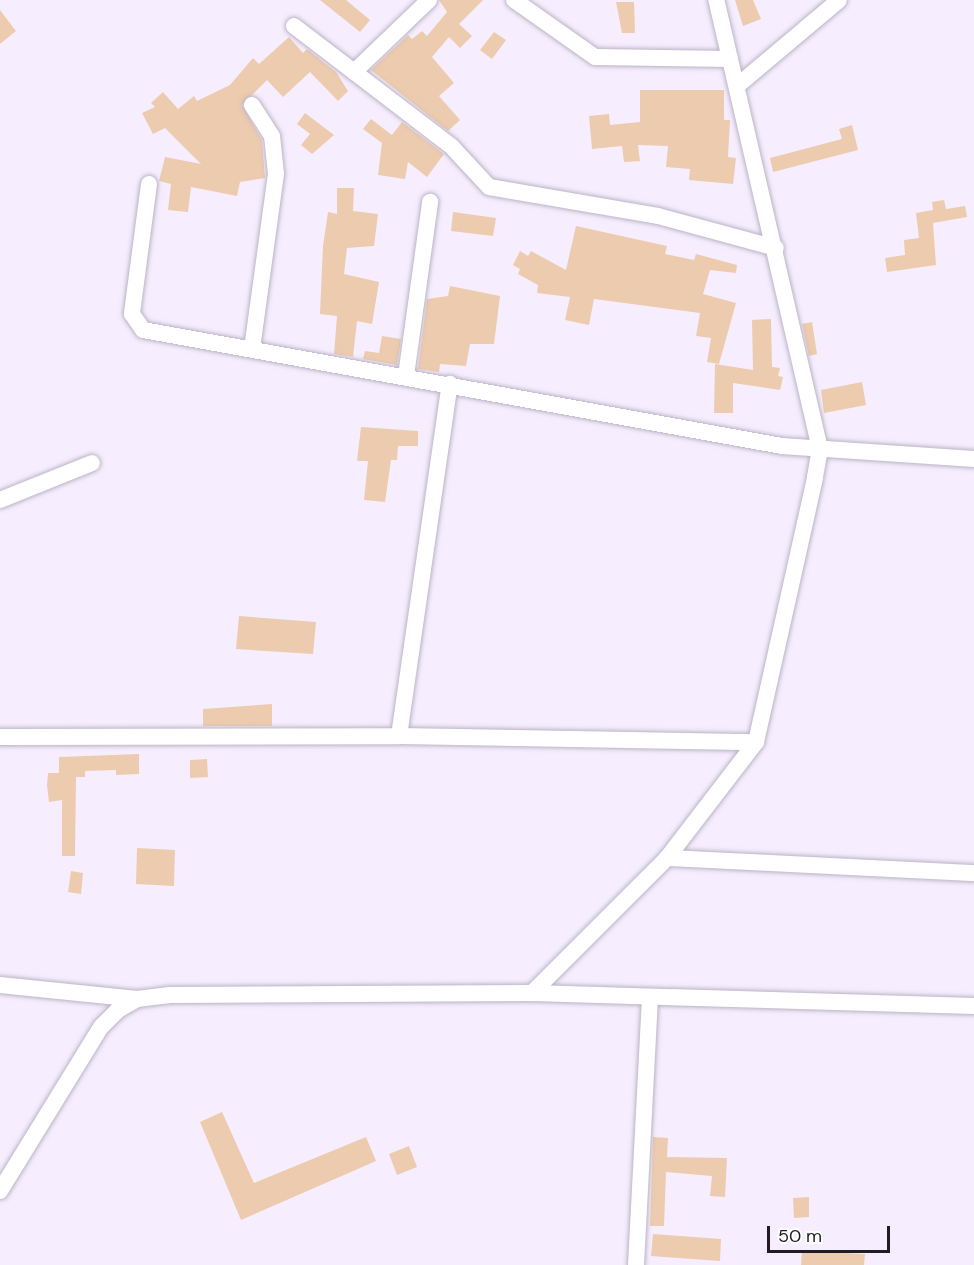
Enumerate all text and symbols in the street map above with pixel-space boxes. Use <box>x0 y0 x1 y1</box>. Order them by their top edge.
scale bar <box>770 1214 893 1252</box>
text: 50 m <box>778 1224 822 1248</box>

